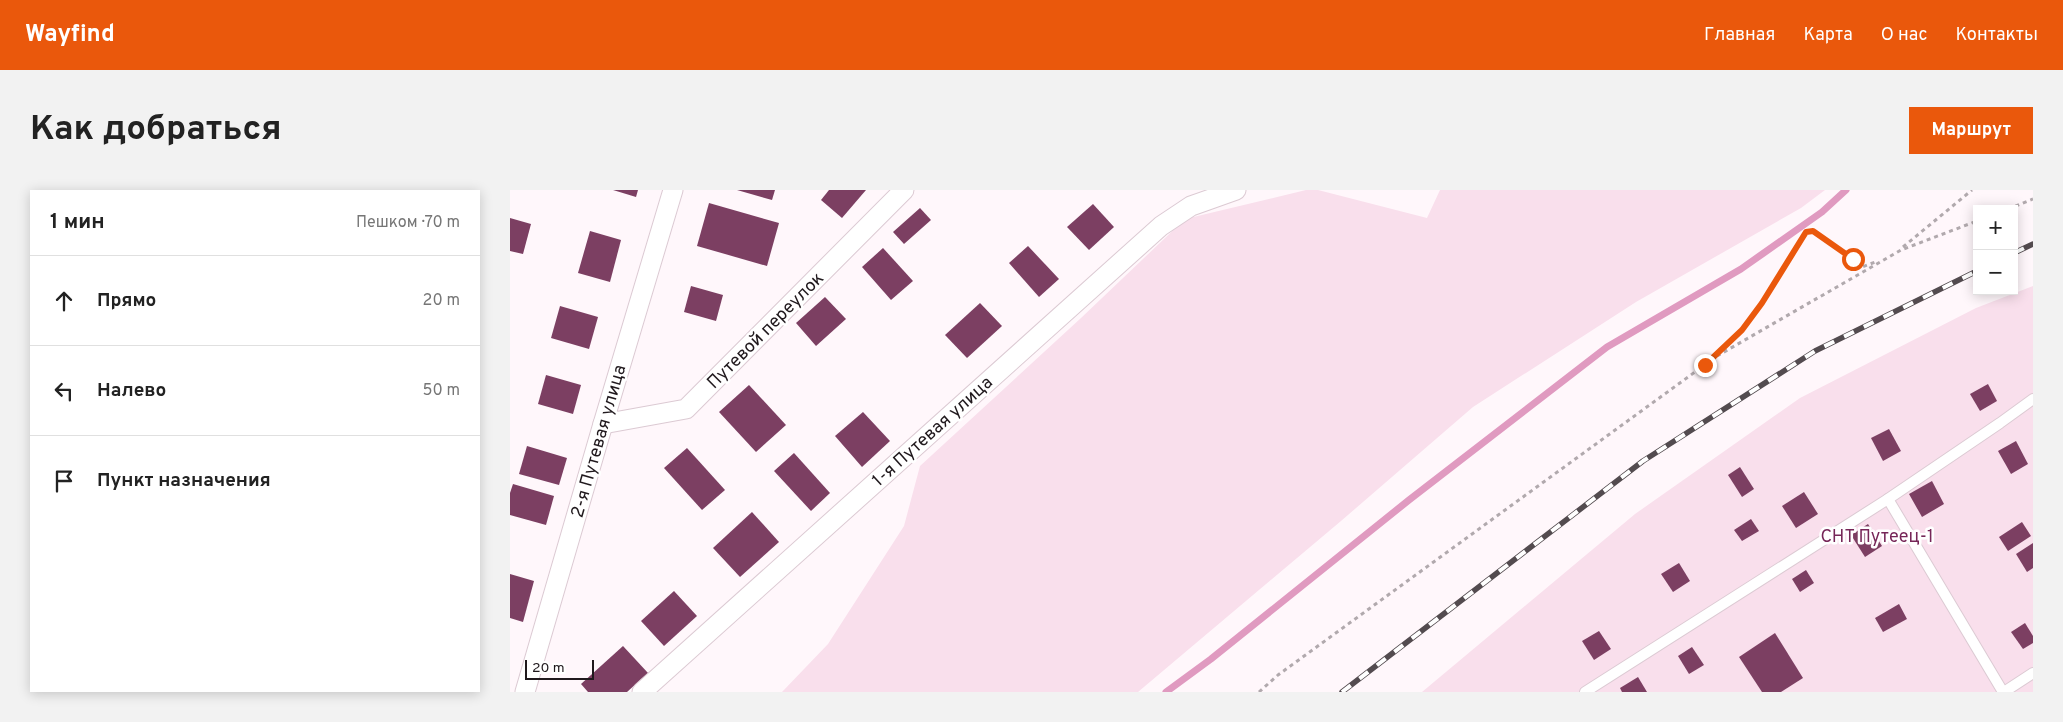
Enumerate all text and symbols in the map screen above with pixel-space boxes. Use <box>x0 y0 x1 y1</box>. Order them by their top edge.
text: Wayfind <box>25 20 115 50</box>
text: Главная <box>1704 24 1775 47</box>
text: Карта <box>1803 24 1853 47</box>
text: О нас <box>1881 24 1927 47</box>
text: Контакты <box>1955 24 2038 47</box>
button: Маршрут <box>1909 107 2033 154</box>
text: Как добраться <box>30 108 282 152</box>
map controls <box>1973 205 2018 295</box>
button: + <box>1973 205 2018 250</box>
text: 1 мин <box>50 209 105 236</box>
text: Пешком · 70 m <box>356 213 460 233</box>
route start <box>1842 248 1865 271</box>
button: − <box>1973 250 2018 295</box>
street label: Путевой переулок <box>703 268 830 395</box>
icon: ahead <box>50 287 78 315</box>
text: Прямо <box>97 289 156 313</box>
text: 20 m <box>423 291 460 311</box>
route end <box>1694 354 1717 377</box>
street label: 2-я Путевая улица <box>567 362 632 521</box>
street label: 1-я Путевая улица <box>868 372 998 492</box>
icon: left <box>50 377 78 405</box>
text: Налево <box>97 379 166 403</box>
text: 50 m <box>423 381 460 401</box>
icon: arrive <box>50 467 78 495</box>
text: Пункт назначения <box>97 469 271 493</box>
park label: СНТ Путеец-1 <box>1820 526 1934 549</box>
scale bar <box>525 657 594 680</box>
text: 20 m <box>532 660 565 677</box>

